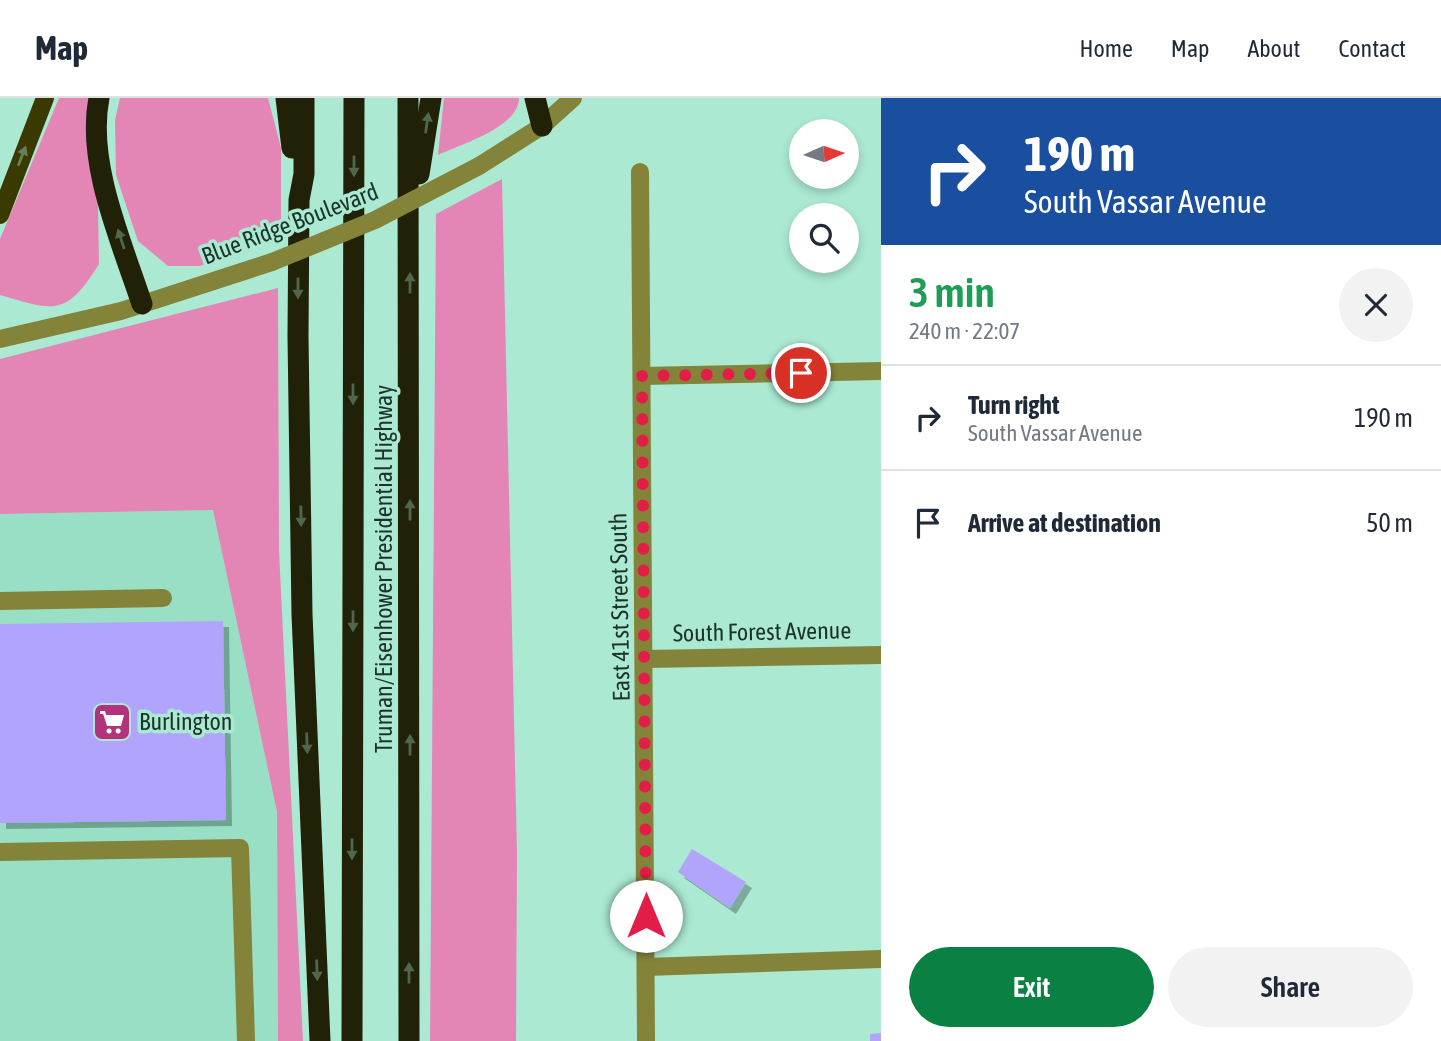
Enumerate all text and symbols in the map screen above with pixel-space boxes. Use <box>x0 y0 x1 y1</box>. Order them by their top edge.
text: Map <box>35 29 88 67</box>
text: Home <box>1079 35 1133 62</box>
text: Map <box>1171 35 1209 62</box>
text: About <box>1247 35 1300 62</box>
text: Contact <box>1338 35 1406 62</box>
one-way arrow <box>422 112 433 134</box>
north arrow <box>789 119 859 189</box>
map controls <box>789 119 859 273</box>
text: 190 m <box>1024 125 1135 181</box>
icon: right <box>909 126 1000 217</box>
one-way arrow <box>17 146 28 167</box>
one-way arrow <box>348 155 360 177</box>
street label: Blue Ridge Boulevard <box>198 177 382 270</box>
text: South Vassar Avenue <box>1024 183 1267 220</box>
button: search <box>789 203 859 273</box>
one-way arrow <box>115 228 125 249</box>
text: 3 min <box>909 268 995 316</box>
button: close <box>1339 268 1413 342</box>
one-way arrow <box>404 272 416 294</box>
one-way arrow <box>293 278 304 300</box>
text: 240 m · 22:07 <box>909 318 1020 344</box>
pin <box>771 343 831 403</box>
icon: arrive <box>782 354 820 392</box>
one-way arrow <box>347 383 359 405</box>
street label: Truman/Eisenhower Presidential Highway <box>370 385 397 753</box>
text: Turn right <box>968 390 1059 420</box>
icon: right <box>909 399 947 437</box>
text: 190 m <box>1354 403 1413 433</box>
text: South Vassar Avenue <box>968 420 1142 446</box>
one-way arrow <box>404 499 416 521</box>
icon: arrive <box>909 504 947 542</box>
one-way arrow <box>295 505 306 527</box>
text: Arrive at destination <box>968 508 1161 538</box>
text: 50 m <box>1366 508 1413 538</box>
street label: East 41st Street South <box>604 512 635 702</box>
one-way arrow <box>347 610 358 632</box>
street label: South Forest Avenue <box>673 616 851 647</box>
supermarket icon: Burlington <box>91 701 133 743</box>
place label: Burlington <box>139 708 232 735</box>
one-way arrow <box>302 732 313 754</box>
one-way arrow <box>404 734 416 756</box>
one-way arrow <box>346 838 358 860</box>
position arrow <box>609 879 683 953</box>
button: Exit <box>909 947 1154 1027</box>
button: Share <box>1168 947 1413 1027</box>
one-way arrow <box>312 960 323 982</box>
one-way arrow <box>403 962 415 984</box>

